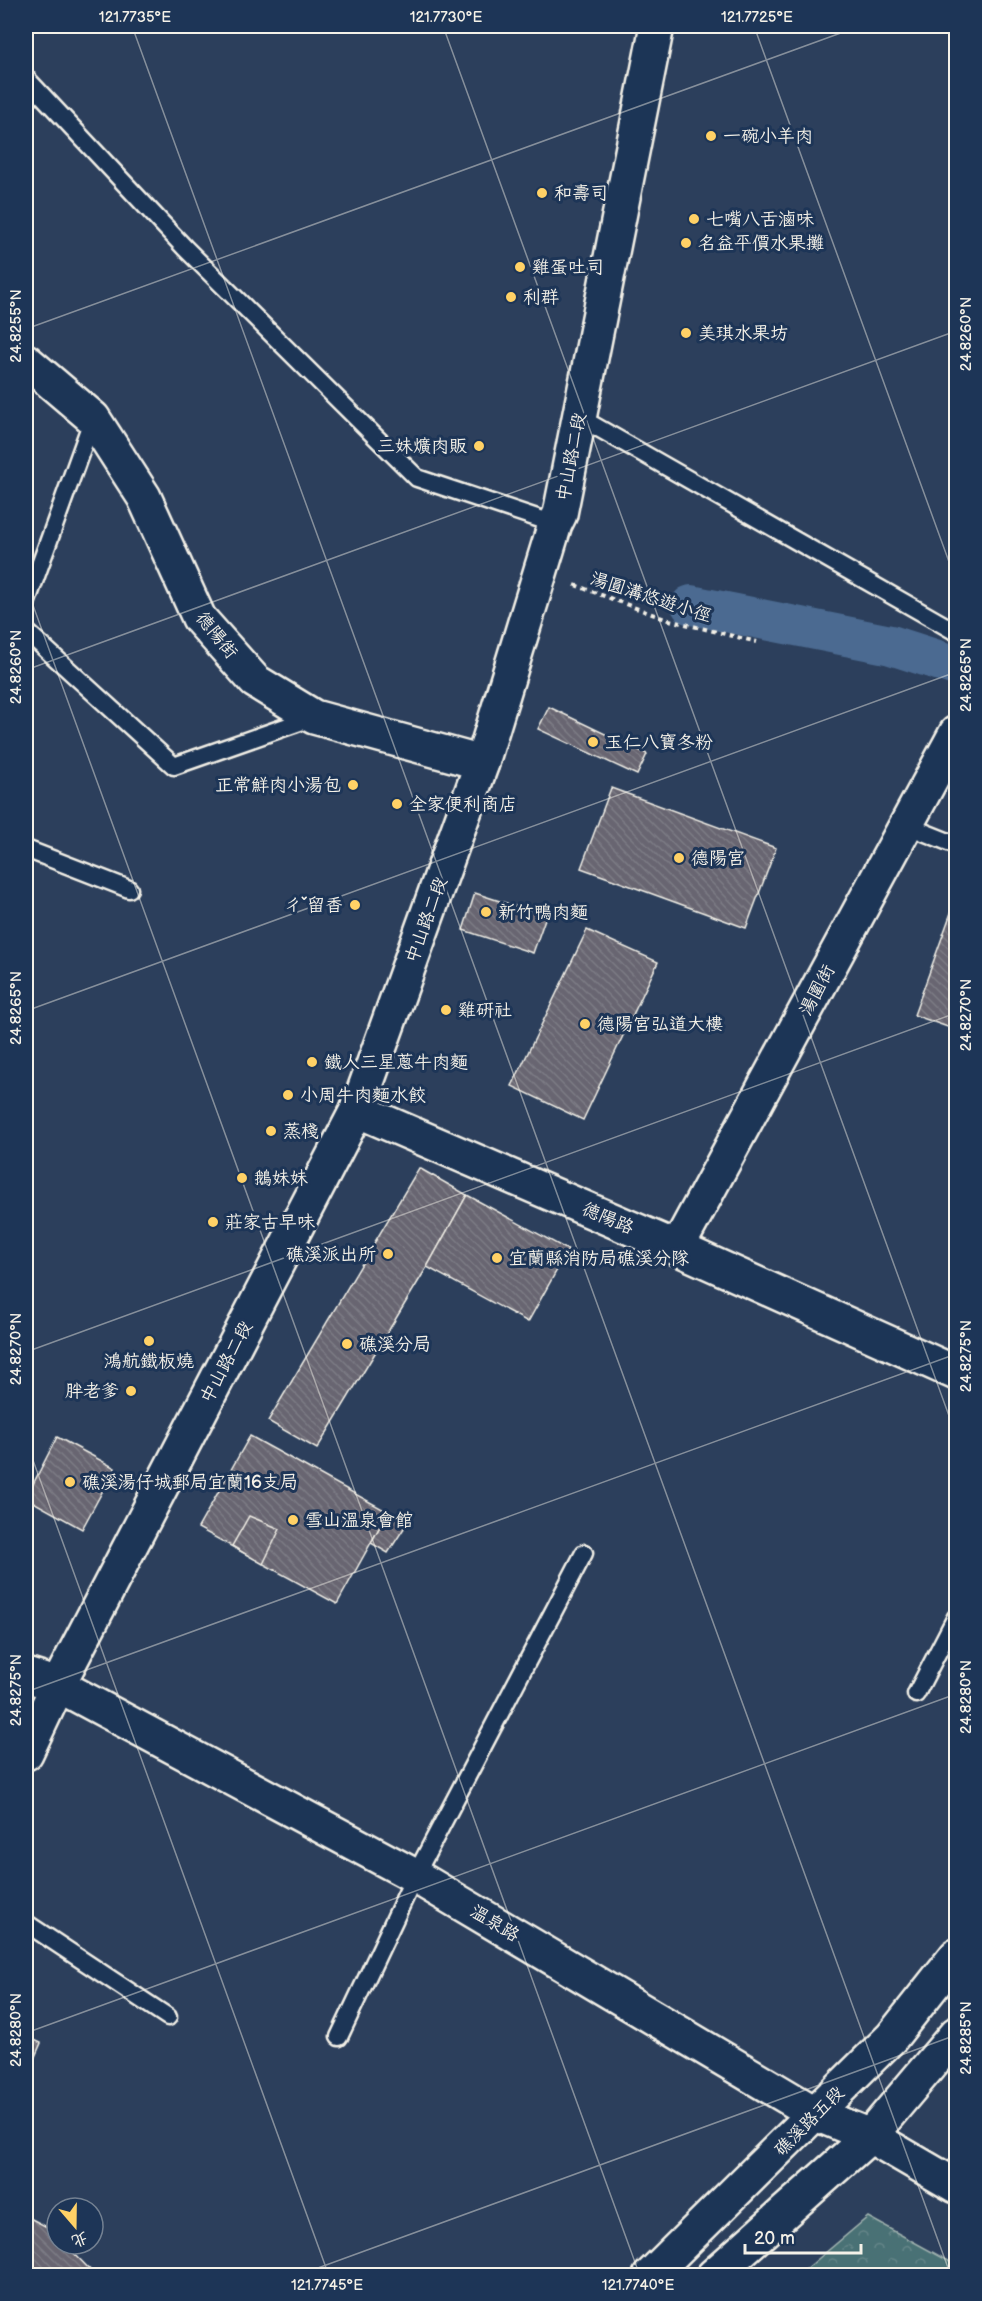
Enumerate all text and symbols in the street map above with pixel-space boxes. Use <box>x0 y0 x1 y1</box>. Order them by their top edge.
text: 121.7735°E <box>99 8 171 27</box>
text: 121.7730°E <box>410 8 482 27</box>
text: 121.7725°E <box>721 8 793 27</box>
place label: 一碗小羊肉 <box>723 126 813 147</box>
marker: 一碗小羊肉 <box>704 129 718 143</box>
place label: 和壽司 <box>554 183 608 204</box>
marker: 和壽司 <box>535 186 549 200</box>
place label: 七嘴八舌滷味 <box>706 209 814 230</box>
marker: 七嘴八舌滷味 <box>687 212 701 226</box>
place label: 名益平價水果攤 <box>698 233 824 254</box>
marker: 名益平價水果攤 <box>679 236 693 250</box>
place label: 雞蛋吐司 <box>532 257 604 278</box>
marker: 雞蛋吐司 <box>513 260 527 274</box>
place label: 利群 <box>523 287 559 308</box>
text: 24.8255°N <box>7 289 26 363</box>
marker: 利群 <box>504 290 518 304</box>
text: 24.8260°N <box>957 297 976 371</box>
place label: 美琪水果坊 <box>698 323 788 344</box>
marker: 美琪水果坊 <box>679 326 693 340</box>
street label: 中山路二段 <box>553 411 590 503</box>
place label: 三妹爌肉販 <box>377 436 467 457</box>
marker: 三妹爌肉販 <box>472 439 486 453</box>
street label: 湯圓溝悠遊小徑 <box>588 568 714 627</box>
street label: 德陽街 <box>191 608 242 663</box>
text: 24.8260°N <box>7 630 26 704</box>
text: 24.8265°N <box>957 638 976 712</box>
place label: 玉仁八寶冬粉 <box>605 732 713 753</box>
marker: 玉仁八寶冬粉 <box>586 735 600 749</box>
place label: 正常鮮肉小湯包 <box>215 775 341 796</box>
marker: 正常鮮肉小湯包 <box>346 778 360 792</box>
place label: 全家便利商店 <box>409 794 517 815</box>
marker: 全家便利商店 <box>390 797 404 811</box>
place label: 德陽宮 <box>691 848 745 869</box>
marker: 德陽宮 <box>672 851 686 865</box>
street label: 中山路二段 <box>401 874 452 966</box>
place label: ㄔˇ留香 <box>284 895 343 916</box>
marker: ㄔˇ留香 <box>348 898 362 912</box>
place label: 新竹鴨肉麵 <box>498 902 588 923</box>
marker: 新竹鴨肉麵 <box>479 905 493 919</box>
street label: 湯圍街 <box>795 961 839 1019</box>
text: 24.8265°N <box>7 971 26 1045</box>
text: 24.8270°N <box>957 979 976 1051</box>
place label: 雞研社 <box>458 1000 512 1021</box>
marker: 雞研社 <box>439 1003 453 1017</box>
place label: 德陽宮弘道大樓 <box>597 1014 723 1035</box>
marker: 德陽宮弘道大樓 <box>578 1017 592 1031</box>
place label: 鐵人三星蔥牛肉麵 <box>324 1052 468 1073</box>
marker: 鐵人三星蔥牛肉麵 <box>305 1055 319 1069</box>
place label: 小周牛肉麵水餃 <box>300 1085 426 1106</box>
marker: 小周牛肉麵水餃 <box>281 1088 295 1102</box>
place label: 蒸棧 <box>283 1121 319 1142</box>
marker: 蒸棧 <box>264 1124 278 1138</box>
place label: 鵝妹妹 <box>254 1168 308 1189</box>
marker: 鵝妹妹 <box>235 1171 249 1185</box>
street label: 德陽路 <box>579 1198 637 1239</box>
place label: 莊家古早味 <box>225 1212 315 1233</box>
marker: 莊家古早味 <box>206 1215 220 1229</box>
place label: 礁溪派出所 <box>286 1244 376 1265</box>
marker: 礁溪派出所 <box>381 1247 395 1261</box>
place label: 宜蘭縣消防局礁溪分隊 <box>509 1248 689 1269</box>
marker: 宜蘭縣消防局礁溪分隊 <box>490 1251 504 1265</box>
text: 24.8270°N <box>7 1313 26 1385</box>
street label: 中山路二段 <box>196 1318 257 1407</box>
text: 24.8275°N <box>957 1320 976 1392</box>
marker: 鴻航鐵板燒 <box>142 1334 156 1348</box>
place label: 礁溪分局 <box>359 1334 431 1355</box>
marker: 礁溪分局 <box>340 1337 354 1351</box>
place label: 鴻航鐵板燒 <box>104 1351 194 1372</box>
place label: 胖老爹 <box>65 1381 119 1402</box>
marker: 胖老爹 <box>124 1384 138 1398</box>
place label: 礁溪湯仔城郵局宜蘭16支局 <box>82 1472 298 1493</box>
marker: 礁溪湯仔城郵局宜蘭16支局 <box>63 1475 77 1489</box>
place label: 雪山溫泉會館 <box>305 1510 413 1531</box>
marker: 雪山溫泉會館 <box>286 1513 300 1527</box>
text: 24.8275°N <box>7 1654 26 1726</box>
text: 24.8280°N <box>957 1660 976 1734</box>
street label: 溫泉路 <box>466 1901 523 1946</box>
text: 24.8280°N <box>7 1993 26 2067</box>
text: 24.8285°N <box>957 2001 976 2075</box>
street label: 礁溪路五段 <box>770 2082 849 2161</box>
north arrow <box>45 2196 105 2256</box>
scale bar <box>745 2217 860 2255</box>
text: 北 <box>69 2227 90 2250</box>
text: 20 m <box>754 2228 795 2249</box>
text: 121.7745°E <box>291 2276 363 2295</box>
text: 121.7740°E <box>602 2276 674 2295</box>

